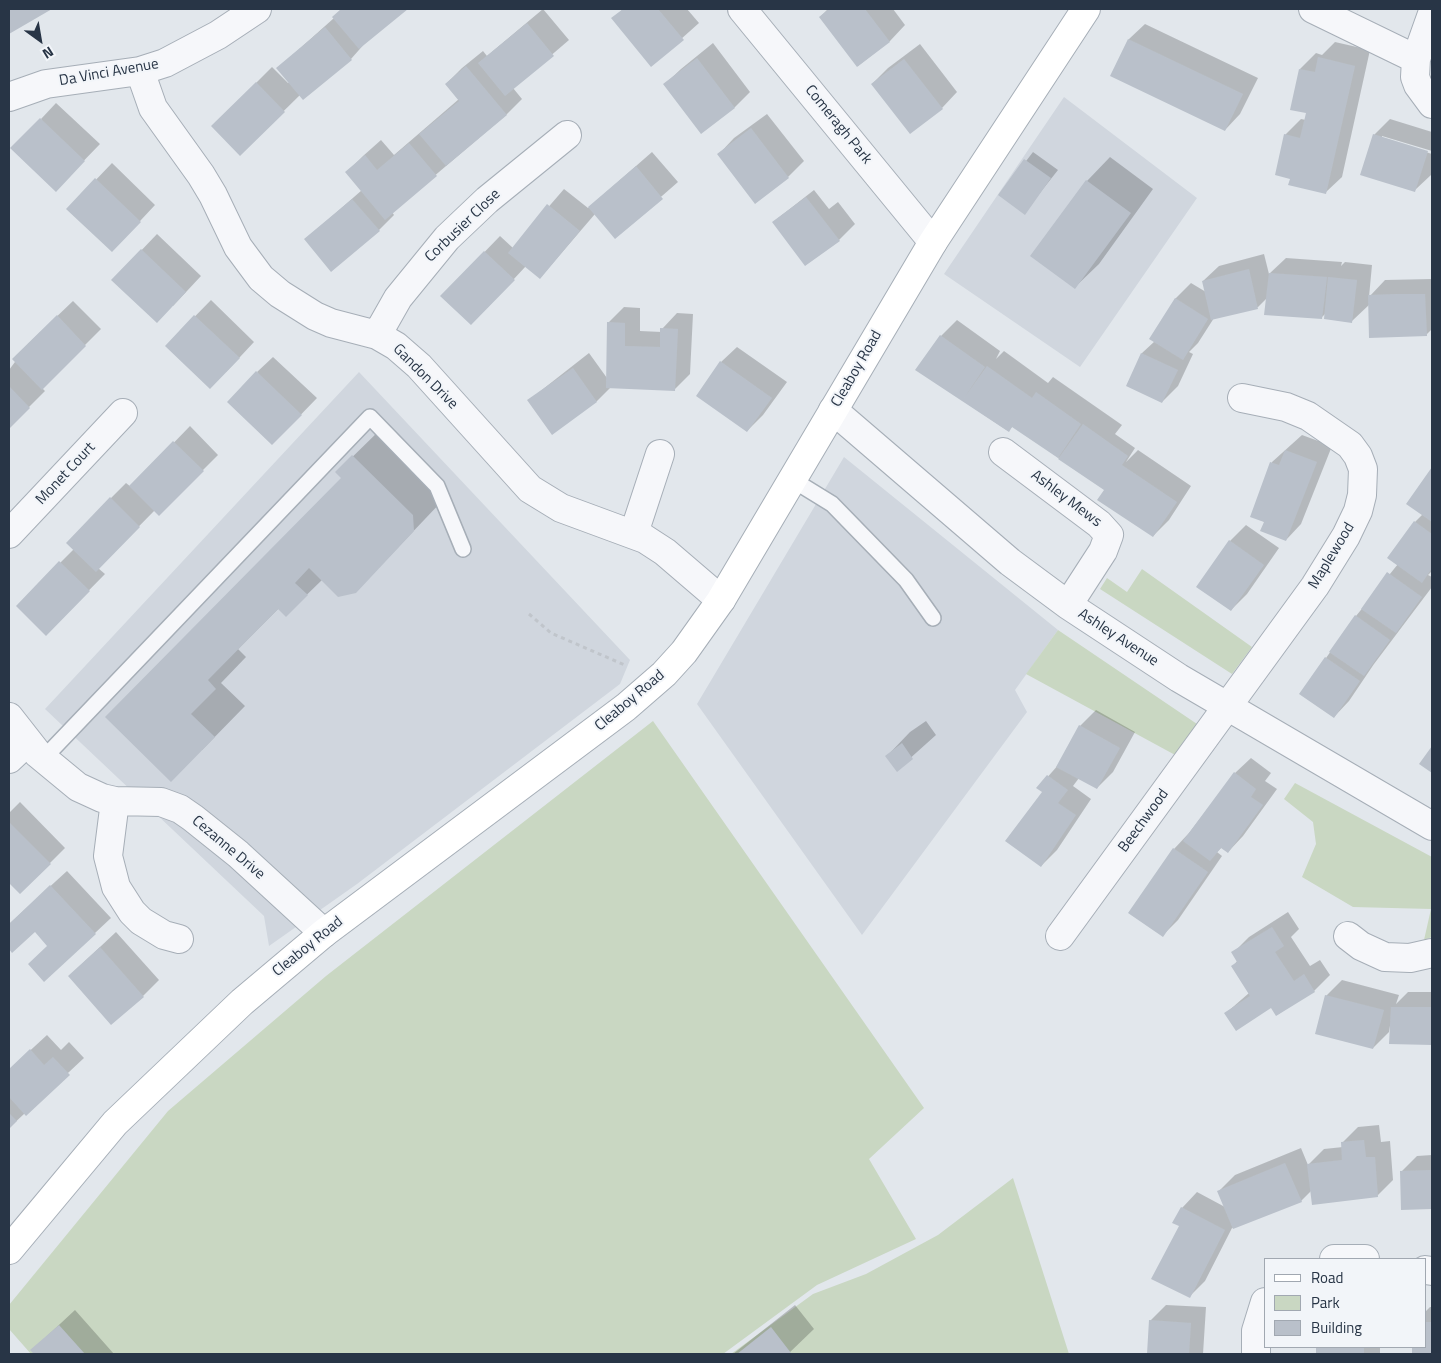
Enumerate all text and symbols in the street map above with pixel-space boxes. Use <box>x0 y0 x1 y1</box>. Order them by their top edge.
north arrow <box>15 15 65 65</box>
text: N <box>39 42 58 65</box>
street label: Da Vinci Avenue <box>58 55 160 91</box>
street label: Comeragh Park <box>801 82 875 168</box>
street label: Corbusier Close <box>422 186 504 266</box>
street label: Cleaboy Road <box>828 328 886 410</box>
street label: Gandon Drive <box>389 341 461 413</box>
street label: Monet Court <box>32 439 100 509</box>
street label: Ashley Mews <box>1027 467 1105 531</box>
street label: Maplewood <box>1305 520 1359 592</box>
street label: Ashley Avenue <box>1074 605 1162 671</box>
street label: Cleaboy Road <box>592 667 668 735</box>
street label: Beechwood <box>1115 786 1173 856</box>
street label: Cezanne Drive <box>188 812 268 884</box>
street label: Cleaboy Road <box>269 913 347 981</box>
legend <box>1264 1258 1426 1348</box>
text: Road <box>1311 1266 1343 1289</box>
text: Park <box>1311 1291 1340 1314</box>
text: Building <box>1311 1316 1362 1339</box>

